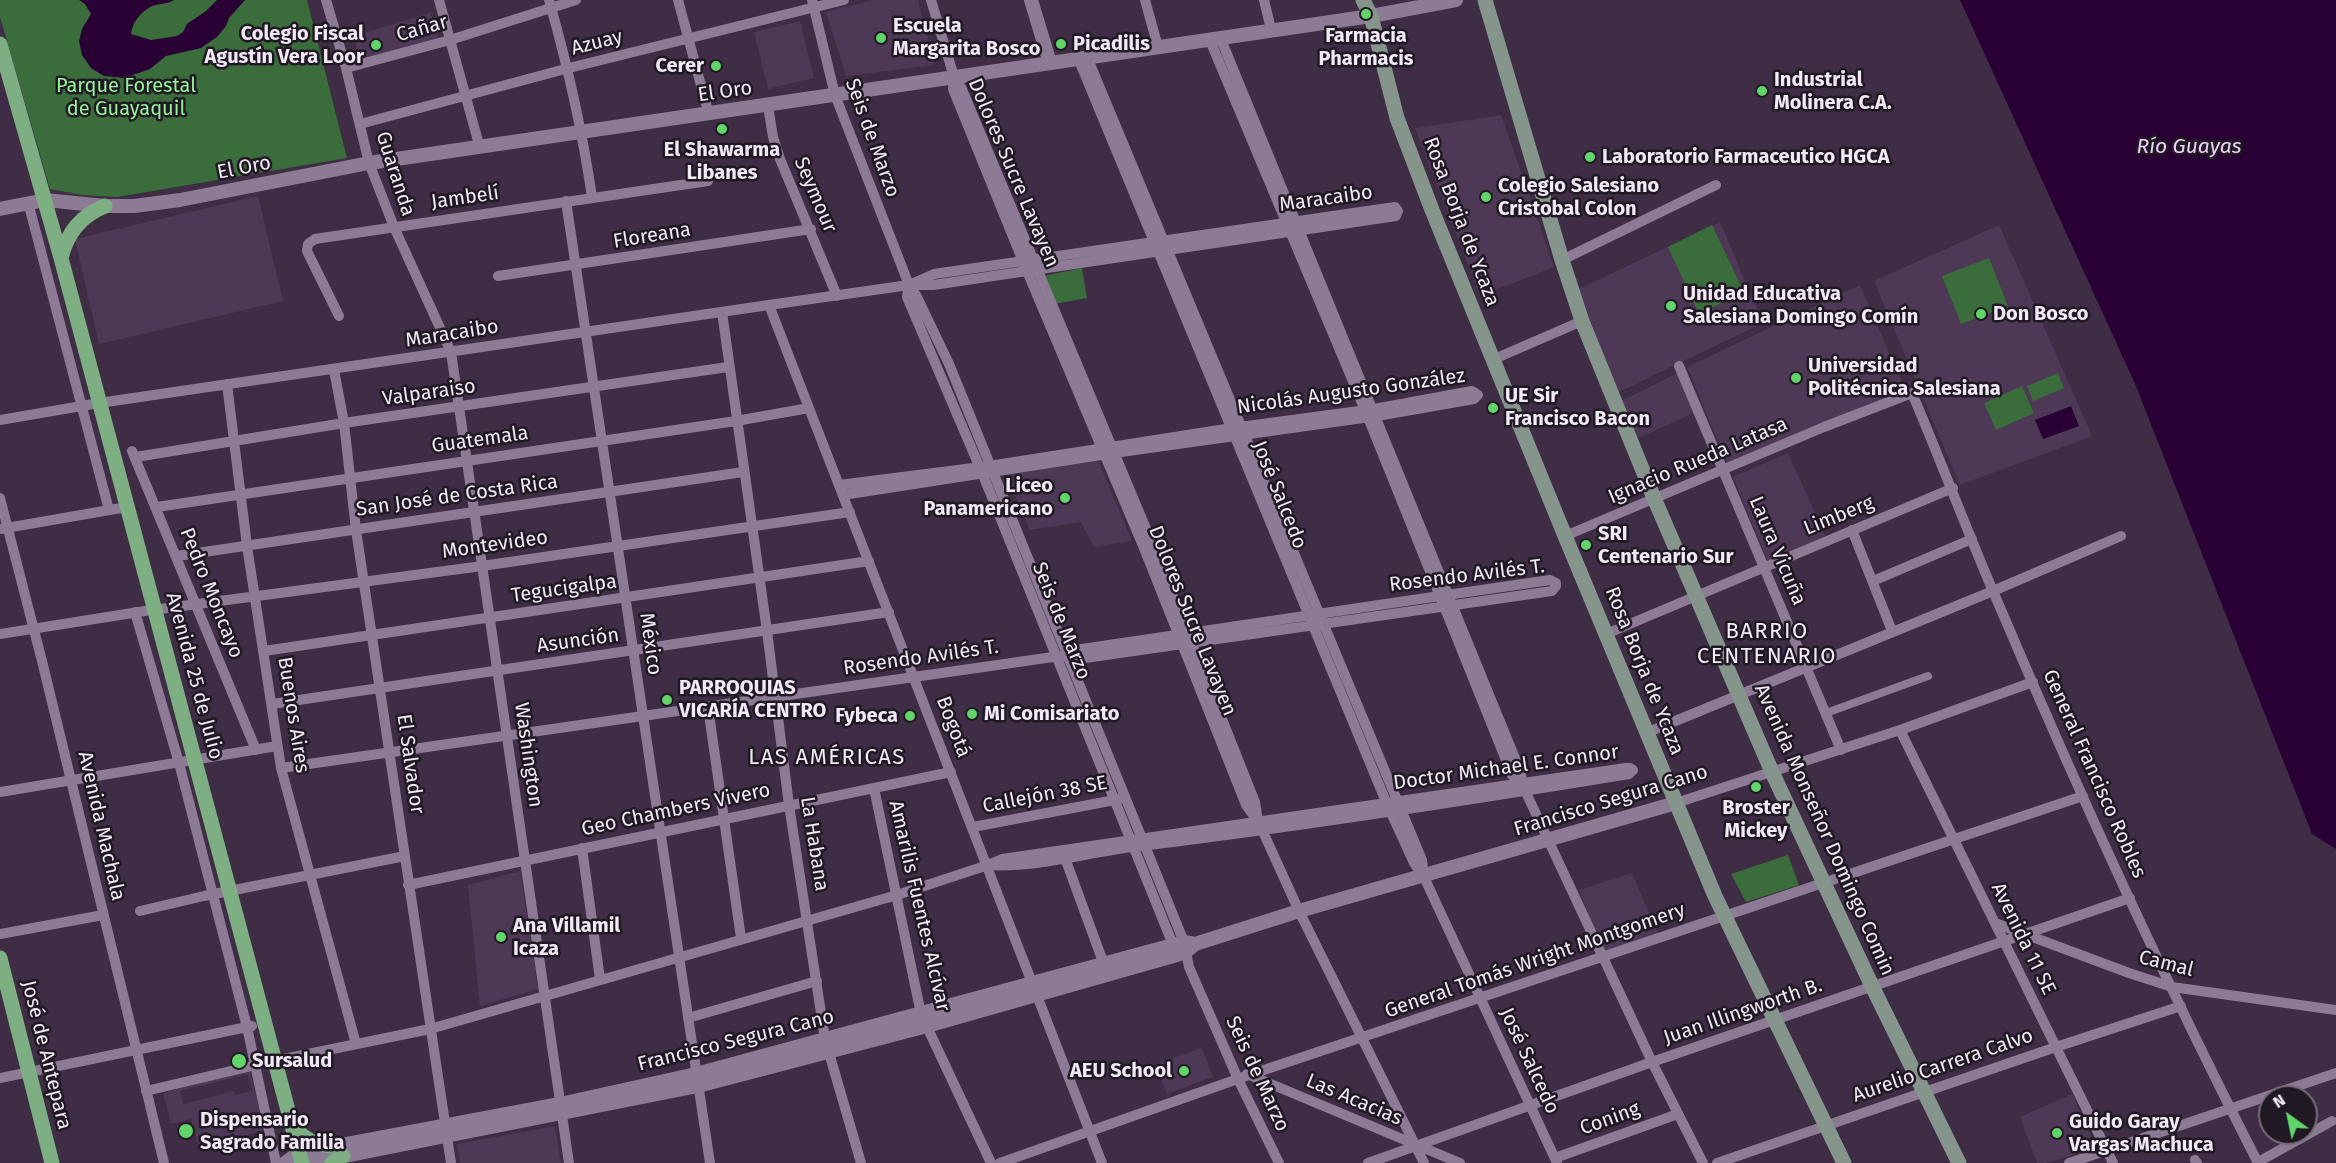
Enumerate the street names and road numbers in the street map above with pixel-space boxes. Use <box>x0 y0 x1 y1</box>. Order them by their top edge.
street label: Cañar <box>394 10 450 48</box>
street label: Azuay <box>569 25 625 61</box>
street label: Seis de Marzo <box>839 75 905 201</box>
street label: Dolores Sucre Lavayen <box>962 75 1064 271</box>
street label: El Oro <box>696 76 754 108</box>
street label: Guaranda <box>370 129 420 219</box>
street label: Rosa Borja de Ycaza <box>1418 134 1504 310</box>
street label: El Oro <box>215 151 273 185</box>
street label: Seymour <box>788 154 842 236</box>
street label: Jambelí <box>429 181 501 215</box>
street label: Maracaibo <box>1278 181 1374 217</box>
street label: Floreana <box>611 218 693 254</box>
street label: Maracaibo <box>404 315 500 353</box>
street label: Nicolás Augusto González <box>1236 364 1466 420</box>
street label: Valparaiso <box>381 375 477 411</box>
street label: Ignacio Rueda Latasa <box>1605 412 1791 510</box>
street label: Guatemala <box>430 421 530 459</box>
street label: José Salcedo <box>1246 437 1312 553</box>
street label: San José de Costa Rica <box>355 470 559 522</box>
street label: Limberg <box>1801 491 1877 541</box>
street label: Laura Vicuña <box>1743 493 1811 609</box>
street label: Dolores Sucre Lavayen <box>1143 522 1241 720</box>
street label: Pedro Moncayo <box>174 524 248 662</box>
street label: Montevideo <box>440 526 550 564</box>
street label: Rosendo Avilés T. <box>1388 555 1546 597</box>
street label: Seis de Marzo <box>1027 559 1095 683</box>
street label: Tegucigalpa <box>510 570 618 608</box>
street label: Rosa Borja de Ycaza <box>1599 583 1689 759</box>
street label: Avenida 25 de Julio <box>160 590 228 762</box>
street label: México <box>634 611 666 677</box>
street label: Asunción <box>535 623 621 659</box>
street label: Rosendo Avilés T. <box>842 635 1000 681</box>
street label: Buenos Aires <box>272 655 314 775</box>
street label: General Francisco Robles <box>2037 666 2151 882</box>
street label: Avenida Monseñor Domingo Comin <box>1749 681 1899 979</box>
street label: Bogotá <box>930 693 976 761</box>
street label: Washington <box>509 701 547 809</box>
street label: El Salvador <box>391 712 429 816</box>
street label: Doctor Michael E. Connor <box>1392 740 1620 796</box>
street label: Avenida Machala <box>72 749 130 903</box>
street label: Francisco Segura Cano <box>1511 760 1711 842</box>
street label: Callejón 38 SE <box>981 771 1109 819</box>
street label: Geo Chambers Vivero <box>579 778 773 842</box>
street label: La Habana <box>795 795 833 893</box>
street label: Amarilis Fuentes Alcívar <box>883 798 955 1014</box>
street label: Avenida 11 SE <box>1986 879 2060 999</box>
street label: General Tomás Wright Montgomery <box>1382 898 1688 1024</box>
street label: Camal <box>2136 946 2196 982</box>
street label: Juan Illingworth B. <box>1661 974 1825 1050</box>
street label: José de Antepara <box>16 978 76 1132</box>
street label: José Salcedo <box>1494 1004 1564 1118</box>
street label: Francisco Segura Cano <box>635 1005 837 1077</box>
street label: Seis de Marzo <box>1220 1013 1294 1135</box>
street label: Aurelio Carrera Calvo <box>1850 1024 2036 1108</box>
street label: Las Acacias <box>1302 1069 1406 1131</box>
street label: Coning <box>1577 1097 1643 1141</box>

